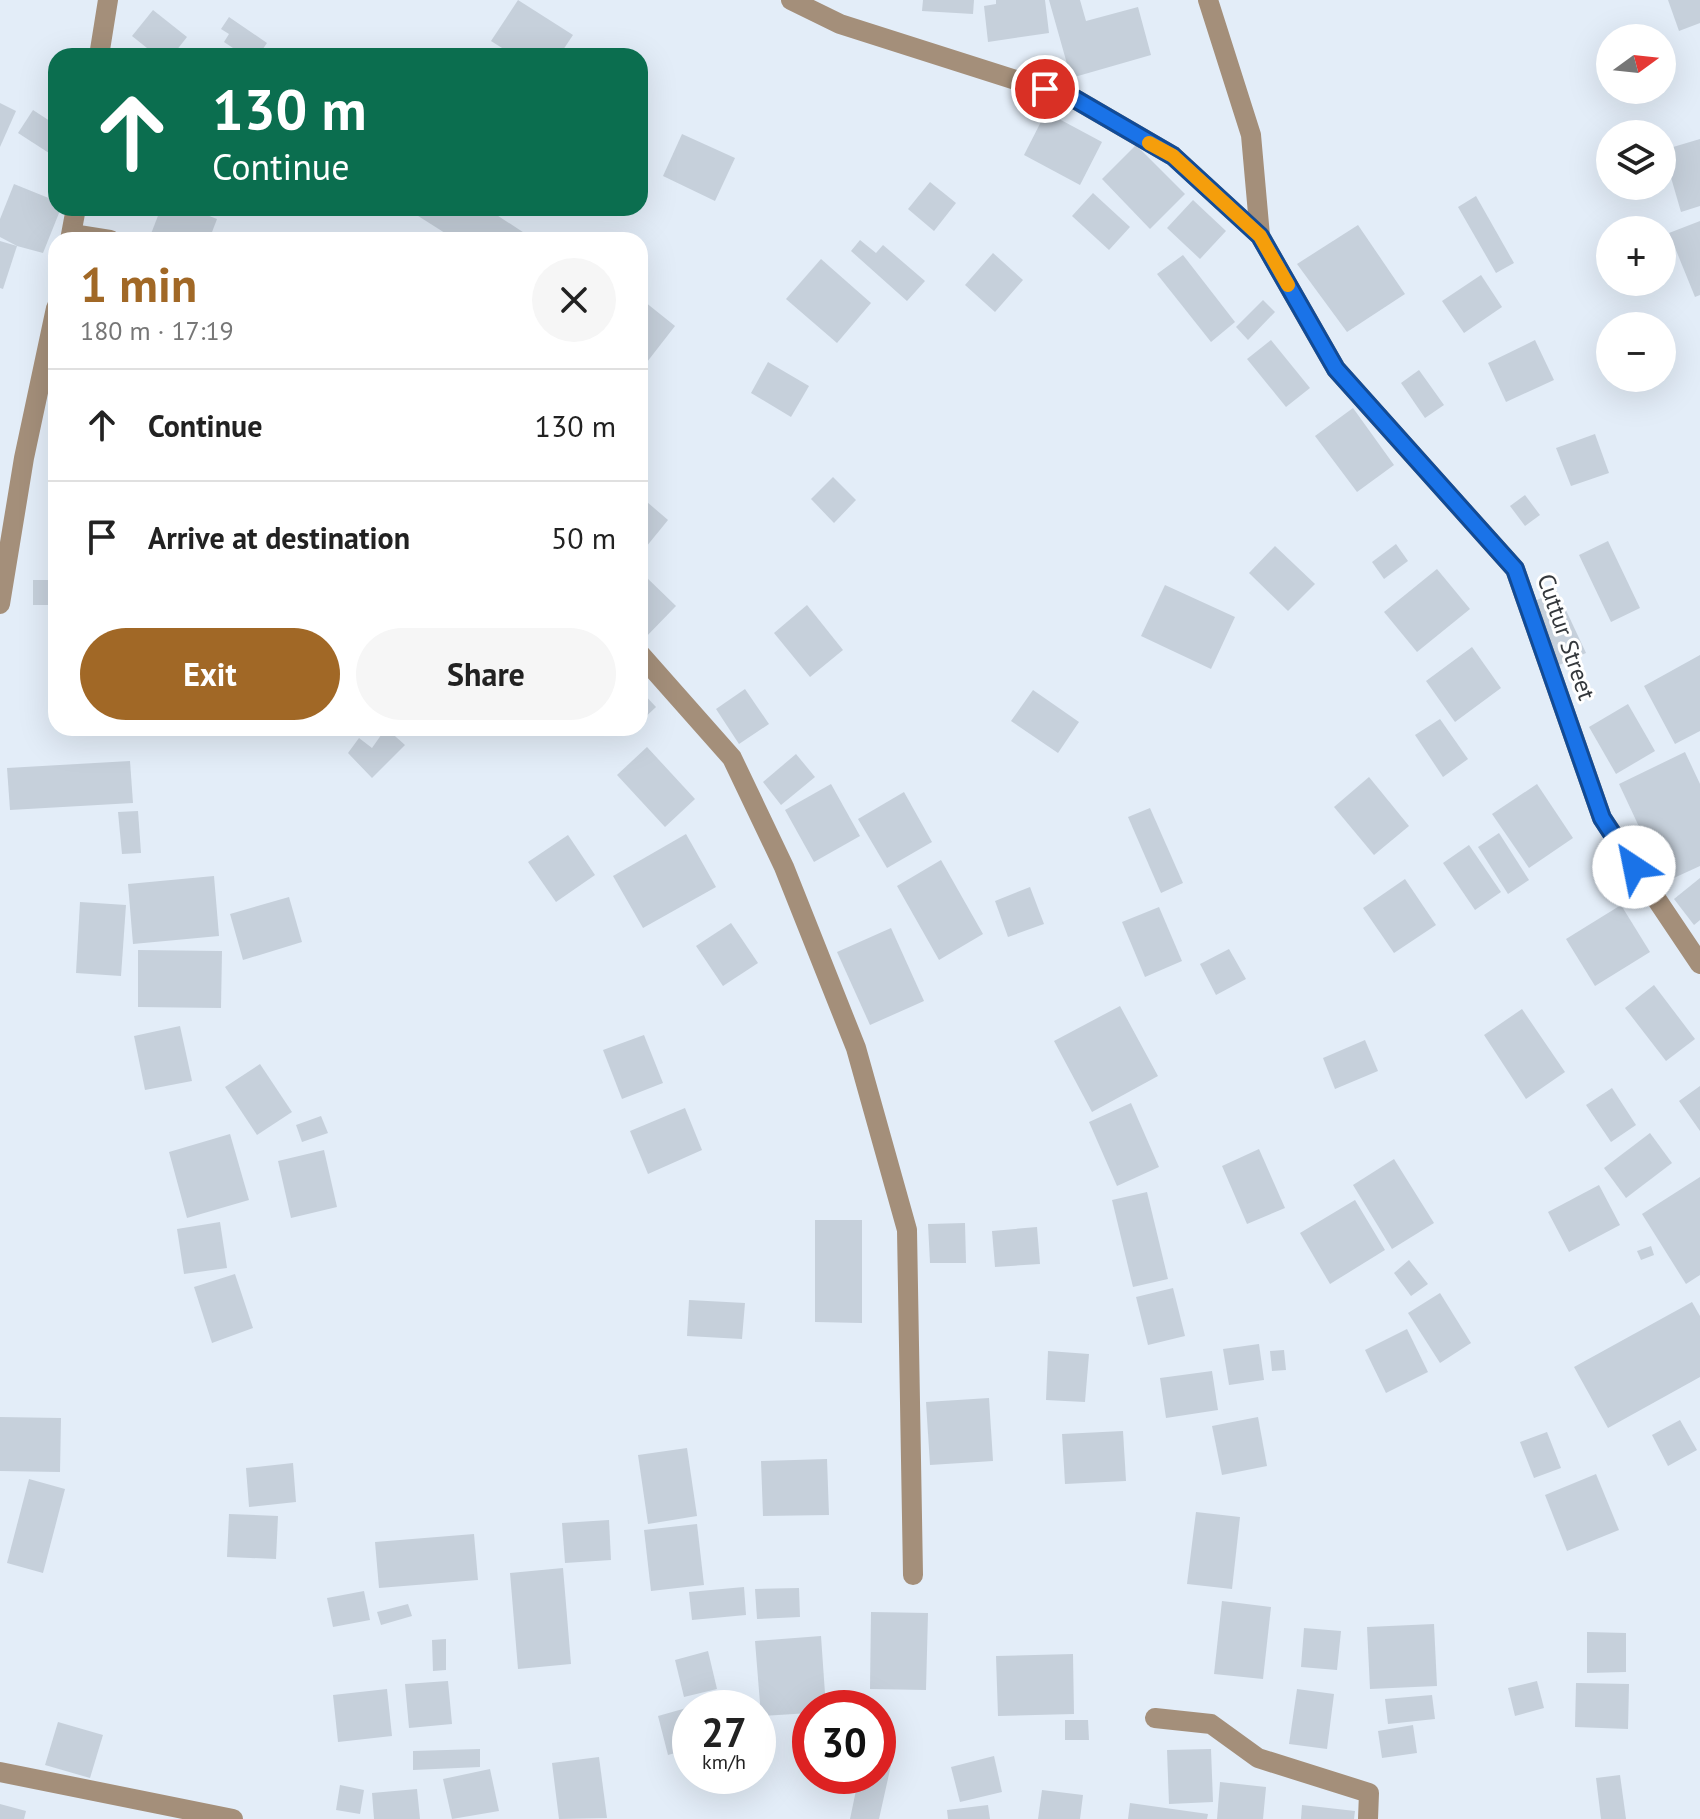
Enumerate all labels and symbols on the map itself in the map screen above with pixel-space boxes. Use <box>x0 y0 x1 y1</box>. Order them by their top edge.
north arrow <box>1596 24 1676 104</box>
pin <box>1011 55 1079 123</box>
street label: Cuttur Street <box>1530 570 1603 704</box>
position arrow <box>1592 825 1676 909</box>
speed limit sign: 30 <box>792 1690 896 1794</box>

